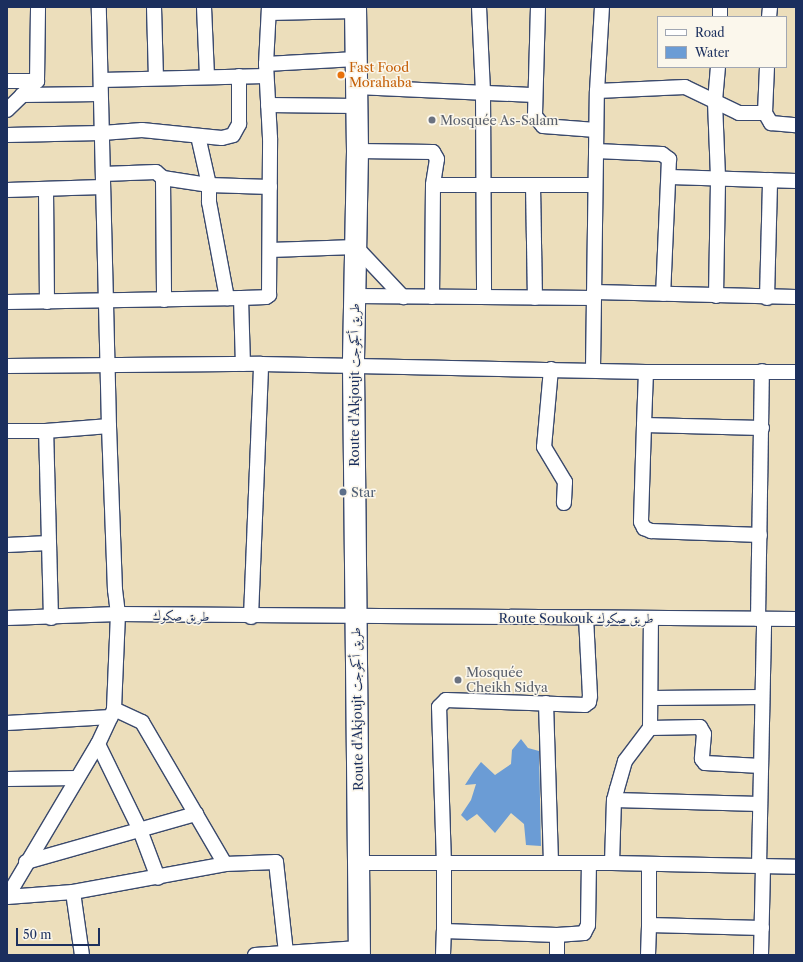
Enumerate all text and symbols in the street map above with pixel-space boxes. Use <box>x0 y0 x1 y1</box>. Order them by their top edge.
legend <box>657 16 787 68</box>
text: Road <box>695 25 725 40</box>
text: Water <box>695 45 729 60</box>
place label: Fast Food Morahaba <box>349 60 412 91</box>
marker: Fast Food Morahaba <box>336 70 346 80</box>
place label: Mosquée As-Salam <box>440 112 559 128</box>
marker: Mosquée As-Salam <box>427 115 437 125</box>
street label: Route d'Akjoujt طريق أكجوجت <box>346 303 362 467</box>
place label: Star <box>351 484 376 500</box>
marker: Star <box>338 487 348 497</box>
street label: طريق صكوك <box>152 608 210 624</box>
street label: Route Soukouk طريق صكوك <box>498 610 654 626</box>
street label: Route d'Akjoujt طريق أكجوجت <box>348 627 366 791</box>
place label: Mosquée Cheikh Sidya <box>466 665 548 696</box>
marker: Mosquée Cheikh Sidya <box>453 675 463 685</box>
scale bar <box>18 920 102 946</box>
text: 50 m <box>23 927 52 942</box>

